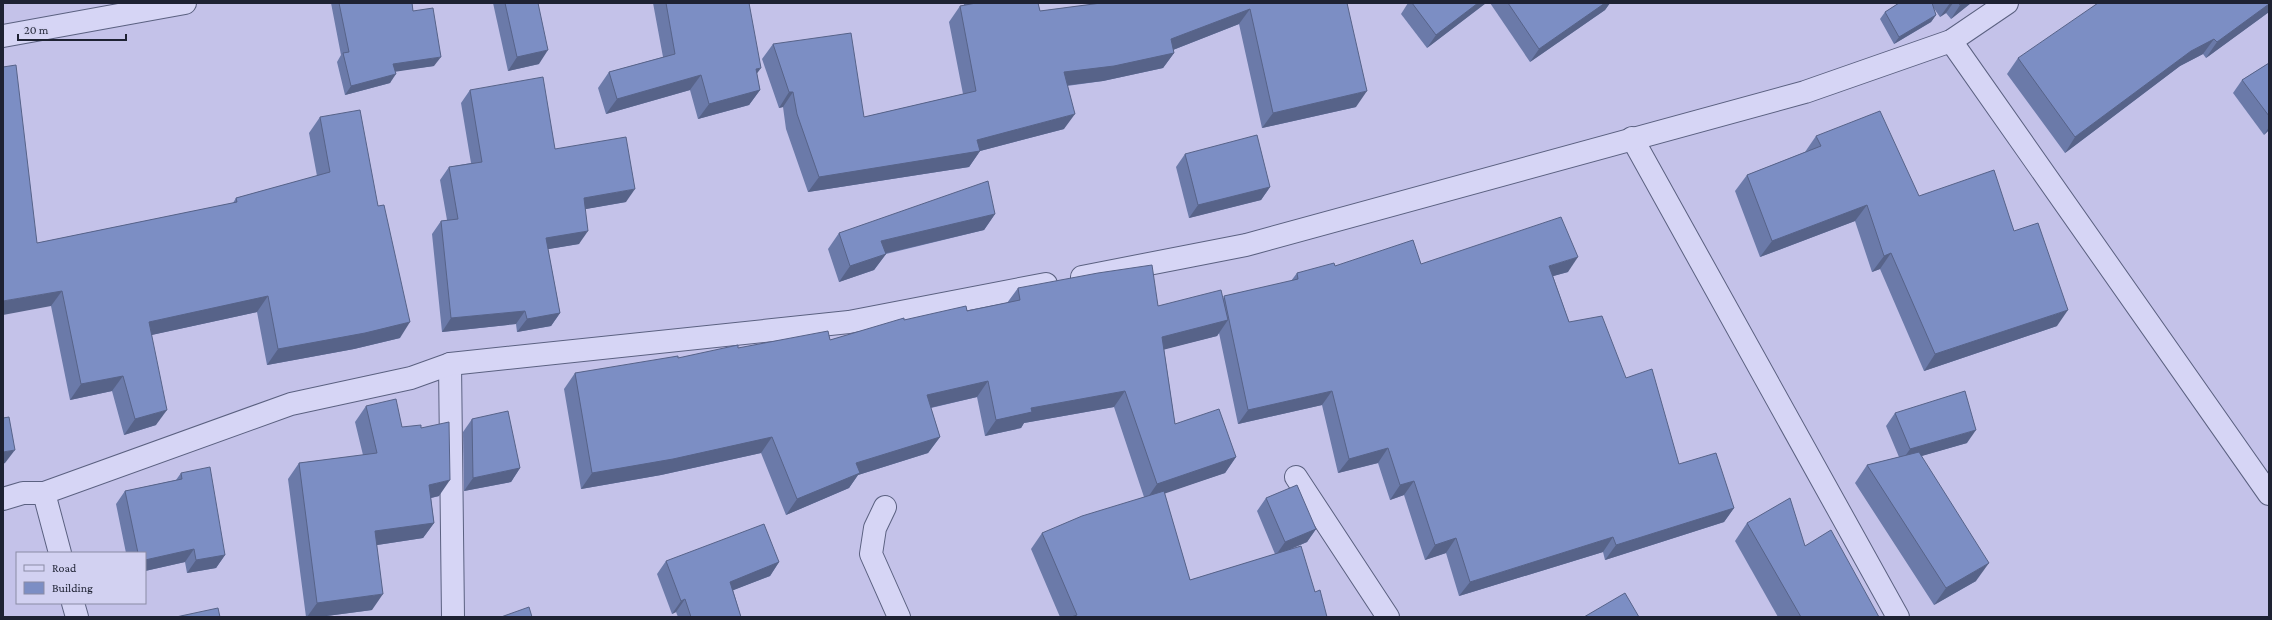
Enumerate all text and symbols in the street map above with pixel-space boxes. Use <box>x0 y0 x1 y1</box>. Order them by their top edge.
scale bar <box>18 16 126 42</box>
text: 20 m <box>24 23 49 37</box>
legend <box>16 552 146 604</box>
text: Road <box>52 561 77 575</box>
text: Building <box>52 581 93 595</box>

